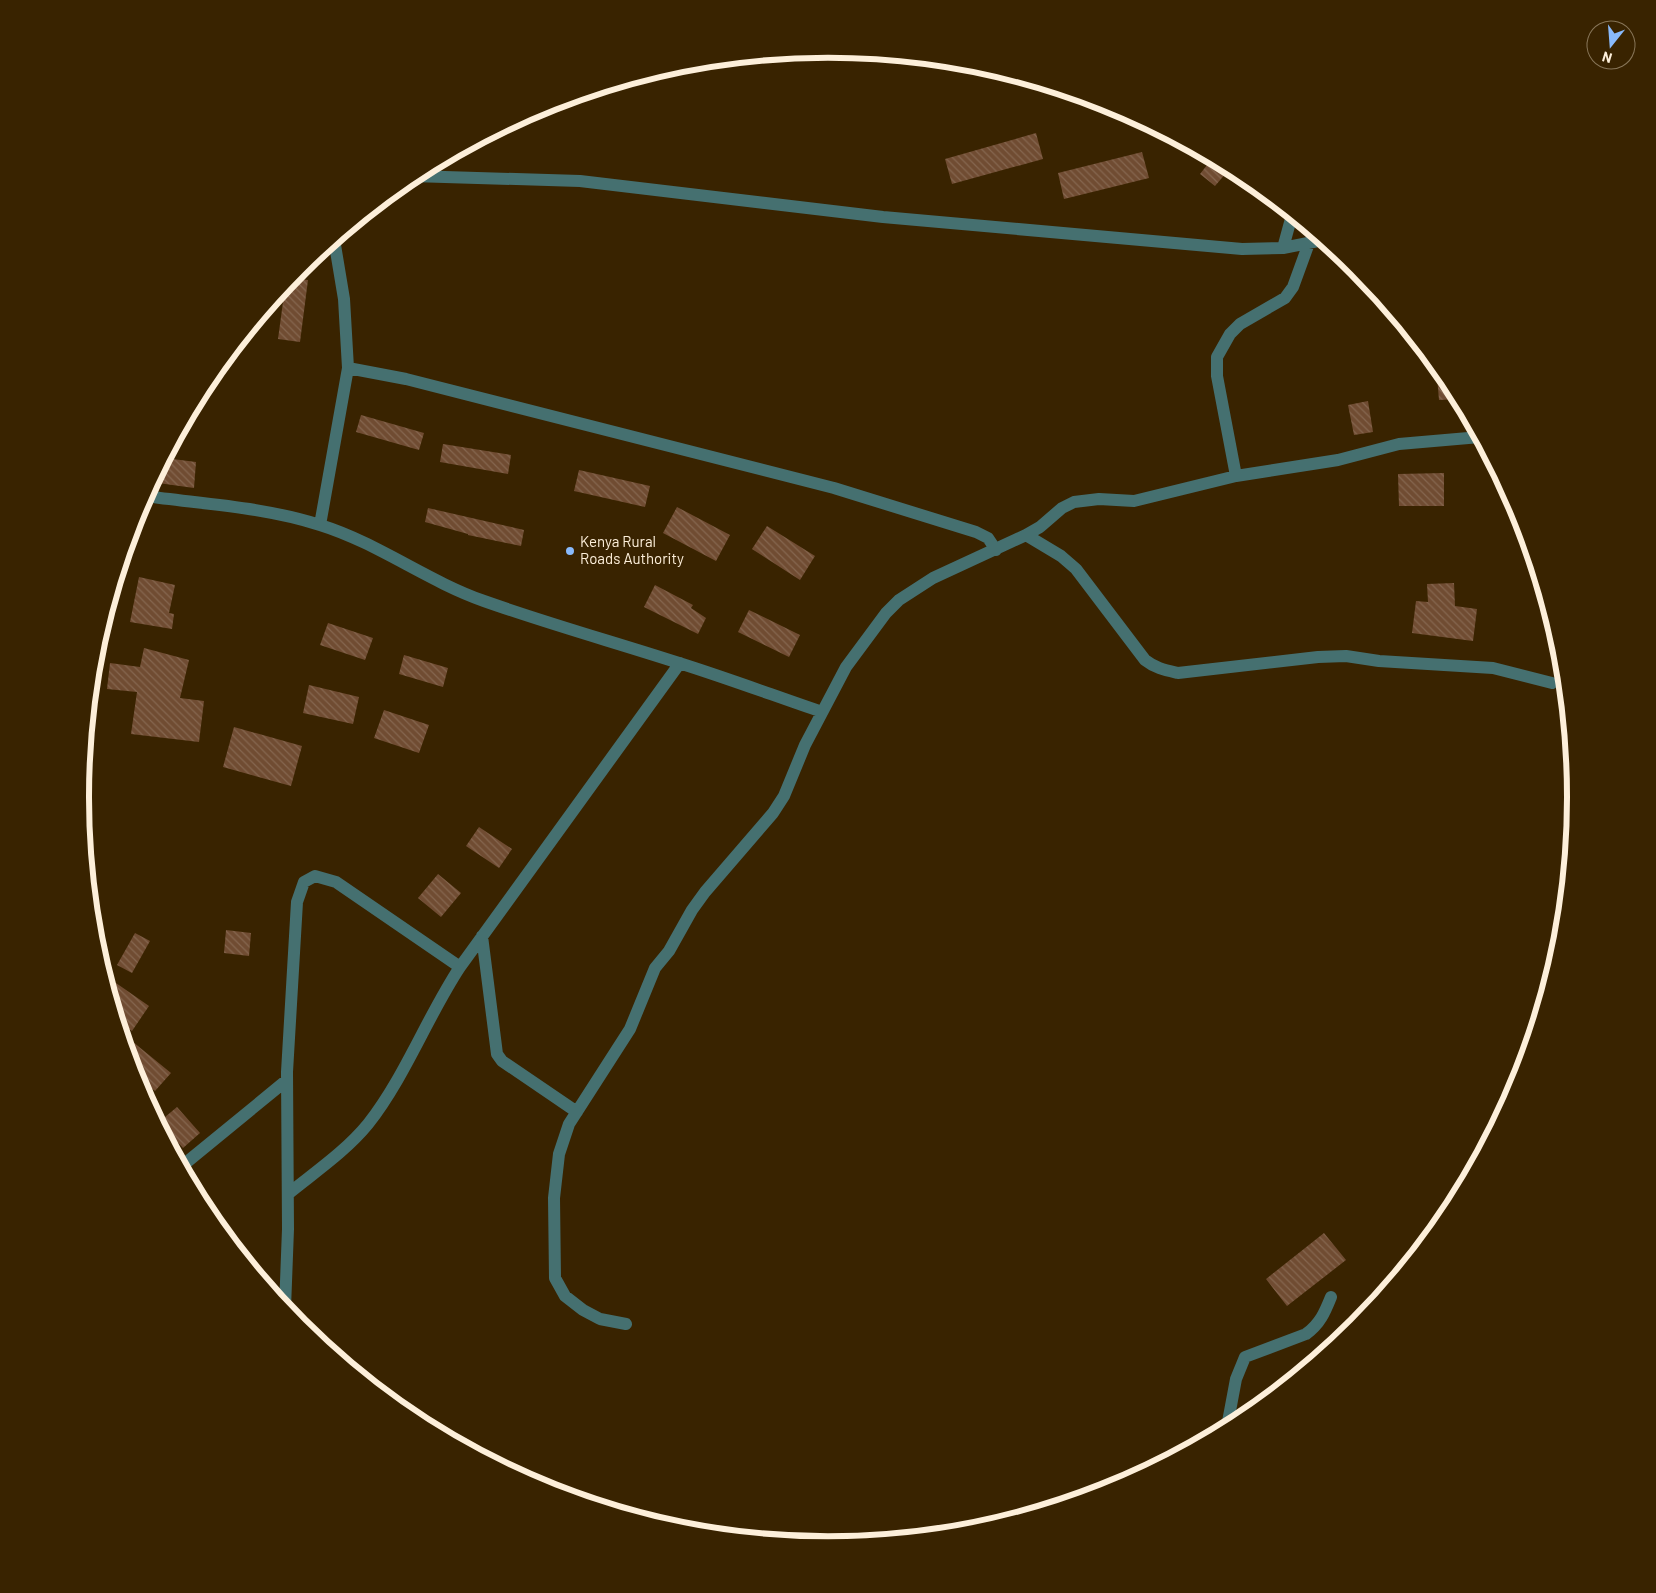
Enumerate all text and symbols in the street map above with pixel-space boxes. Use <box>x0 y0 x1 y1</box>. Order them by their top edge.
north arrow <box>1586 20 1636 70</box>
text: N <box>1600 48 1614 67</box>
place label: Kenya Rural Roads Authority <box>580 532 684 567</box>
marker: Kenya Rural Roads Authority <box>564 545 576 557</box>

